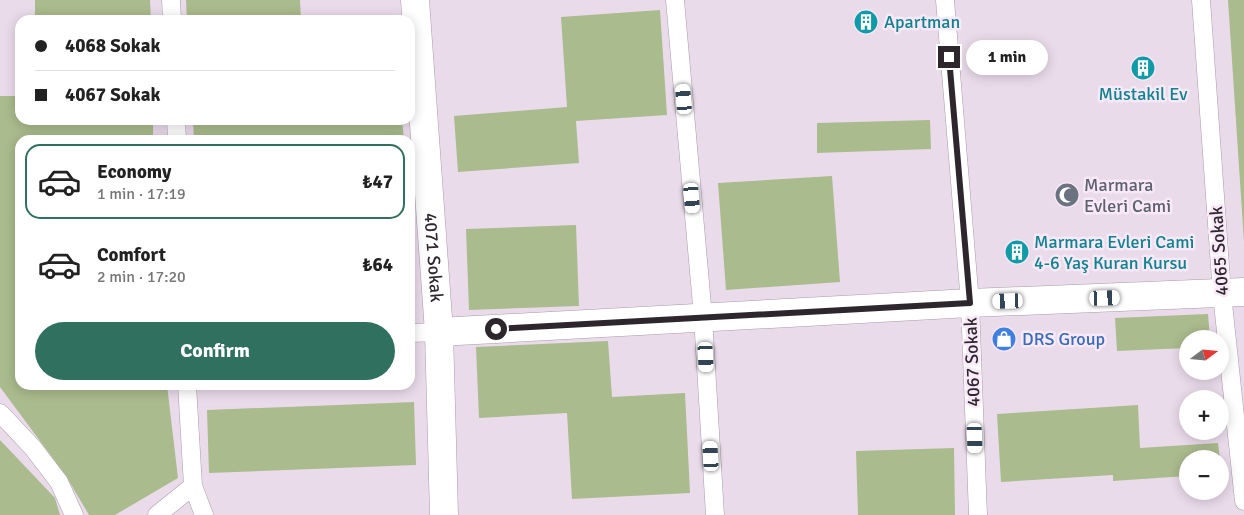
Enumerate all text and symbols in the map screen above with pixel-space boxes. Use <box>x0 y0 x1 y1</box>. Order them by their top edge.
building icon: Apartman <box>853 9 879 35</box>
place label: Apartman <box>884 11 960 33</box>
text: 4068 Sokak <box>65 34 160 58</box>
callout: 1 min <box>966 40 1049 74</box>
route end <box>938 46 960 68</box>
text: 1 min <box>988 47 1026 67</box>
building icon: Müstakil Ev <box>1130 55 1156 81</box>
text: 4067 Sokak <box>65 83 160 107</box>
car <box>675 83 692 115</box>
place label: Müstakil Ev <box>1099 83 1188 105</box>
icon: car <box>37 159 82 204</box>
text: Economy <box>97 160 171 184</box>
text: ₺47 <box>362 170 393 194</box>
place label: Marmara Evleri Cami <box>1084 174 1171 217</box>
car <box>683 182 700 214</box>
mosque icon: Marmara Evleri Cami <box>1054 182 1080 208</box>
text: 1 min · 17:19 <box>97 184 186 204</box>
street label: 4065 Sokak <box>1205 206 1233 296</box>
street label: 4071 Sokak <box>419 212 448 303</box>
place label: Marmara Evleri Cami 4-6 Yaş Kuran Kursu <box>1034 231 1194 274</box>
building icon: Marmara Evleri Cami 4-6 Yaş Kuran Kursu <box>1004 239 1030 265</box>
icon: car <box>37 242 82 287</box>
text: Comfort <box>97 243 166 267</box>
text: ₺64 <box>362 253 393 277</box>
text: 2 min · 17:20 <box>97 267 186 287</box>
car <box>1089 290 1120 306</box>
car <box>992 293 1023 309</box>
street label: 4067 Sokak <box>959 317 985 407</box>
route start <box>485 318 507 340</box>
button: Confirm <box>35 322 395 380</box>
shop icon: DRS Group <box>991 326 1017 352</box>
place label: DRS Group <box>1022 328 1105 350</box>
north arrow <box>1179 330 1229 380</box>
map controls <box>1179 330 1229 500</box>
car <box>697 342 714 372</box>
button: + <box>1179 390 1229 440</box>
car <box>966 423 983 453</box>
car <box>702 441 719 471</box>
button: − <box>1179 450 1229 500</box>

